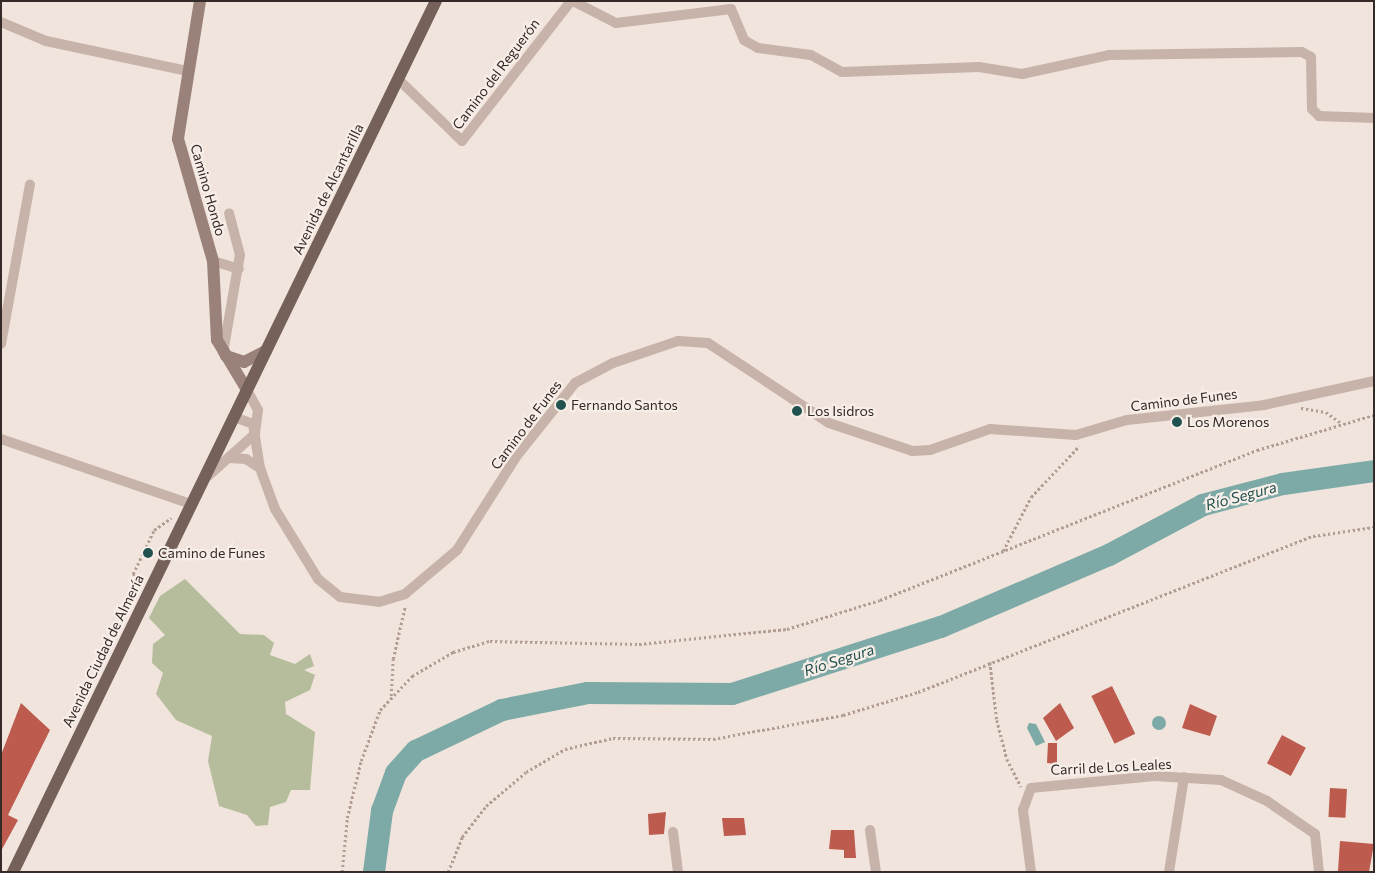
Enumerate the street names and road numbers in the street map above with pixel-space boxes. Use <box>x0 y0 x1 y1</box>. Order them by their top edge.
street label: Camino del Reguerón <box>449 15 543 133</box>
street label: Avenida de Alcantarilla <box>289 121 367 257</box>
street label: Camino Hondo <box>187 142 229 238</box>
street label: Camino de Funes <box>487 377 565 473</box>
street label: Camino de Funes <box>1130 385 1238 415</box>
street label: Avenida Ciudad de Almería <box>59 572 147 730</box>
street label: Carril de Los Leales <box>1050 755 1172 779</box>

